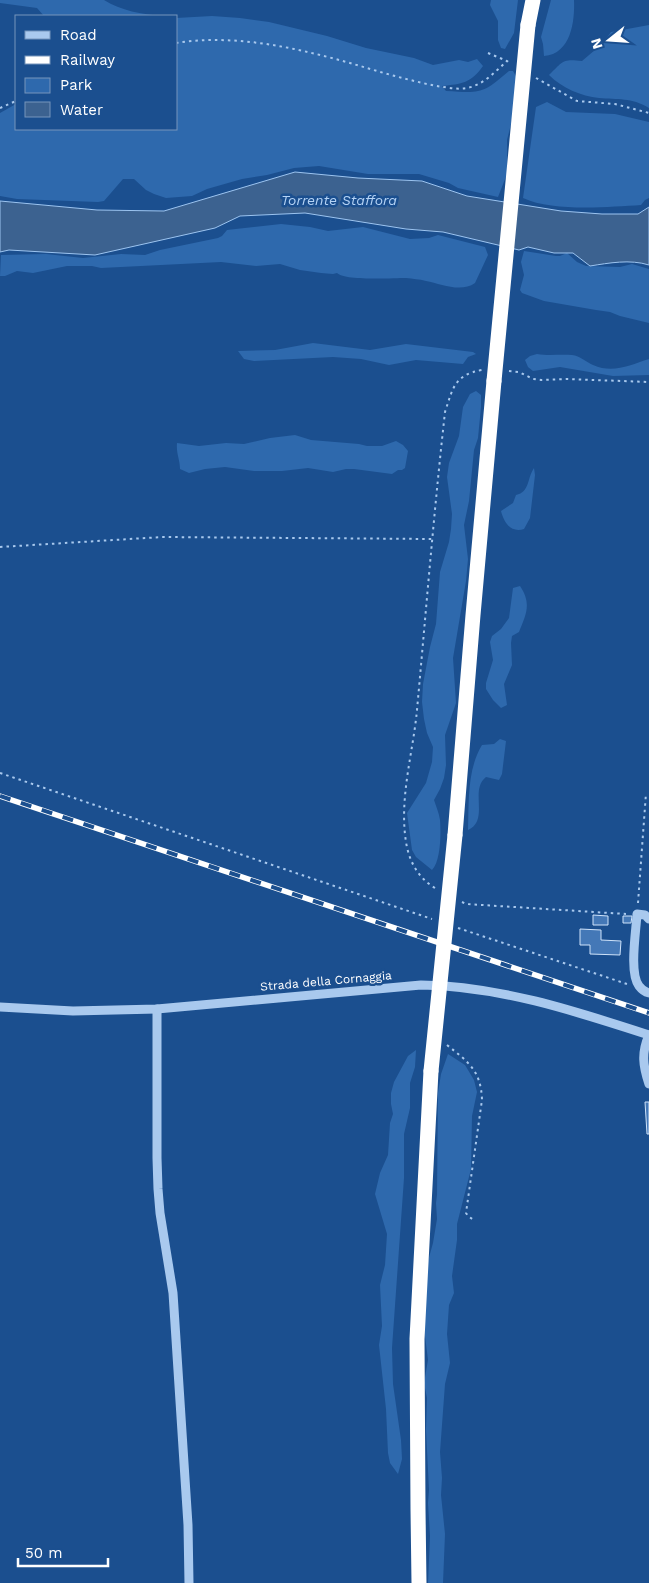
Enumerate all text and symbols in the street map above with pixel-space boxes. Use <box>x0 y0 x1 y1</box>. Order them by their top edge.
legend <box>15 15 178 130</box>
north arrow <box>584 15 634 65</box>
text: Road <box>60 26 97 44</box>
text: N <box>587 37 606 51</box>
text: Railway <box>60 51 115 69</box>
text: Park <box>60 76 93 94</box>
text: Water <box>60 101 103 119</box>
water label: Torrente Staffora <box>281 192 397 208</box>
street label: Strada della Cornaggia <box>260 968 393 994</box>
scale bar <box>18 1536 108 1568</box>
text: 50 m <box>25 1544 62 1562</box>

